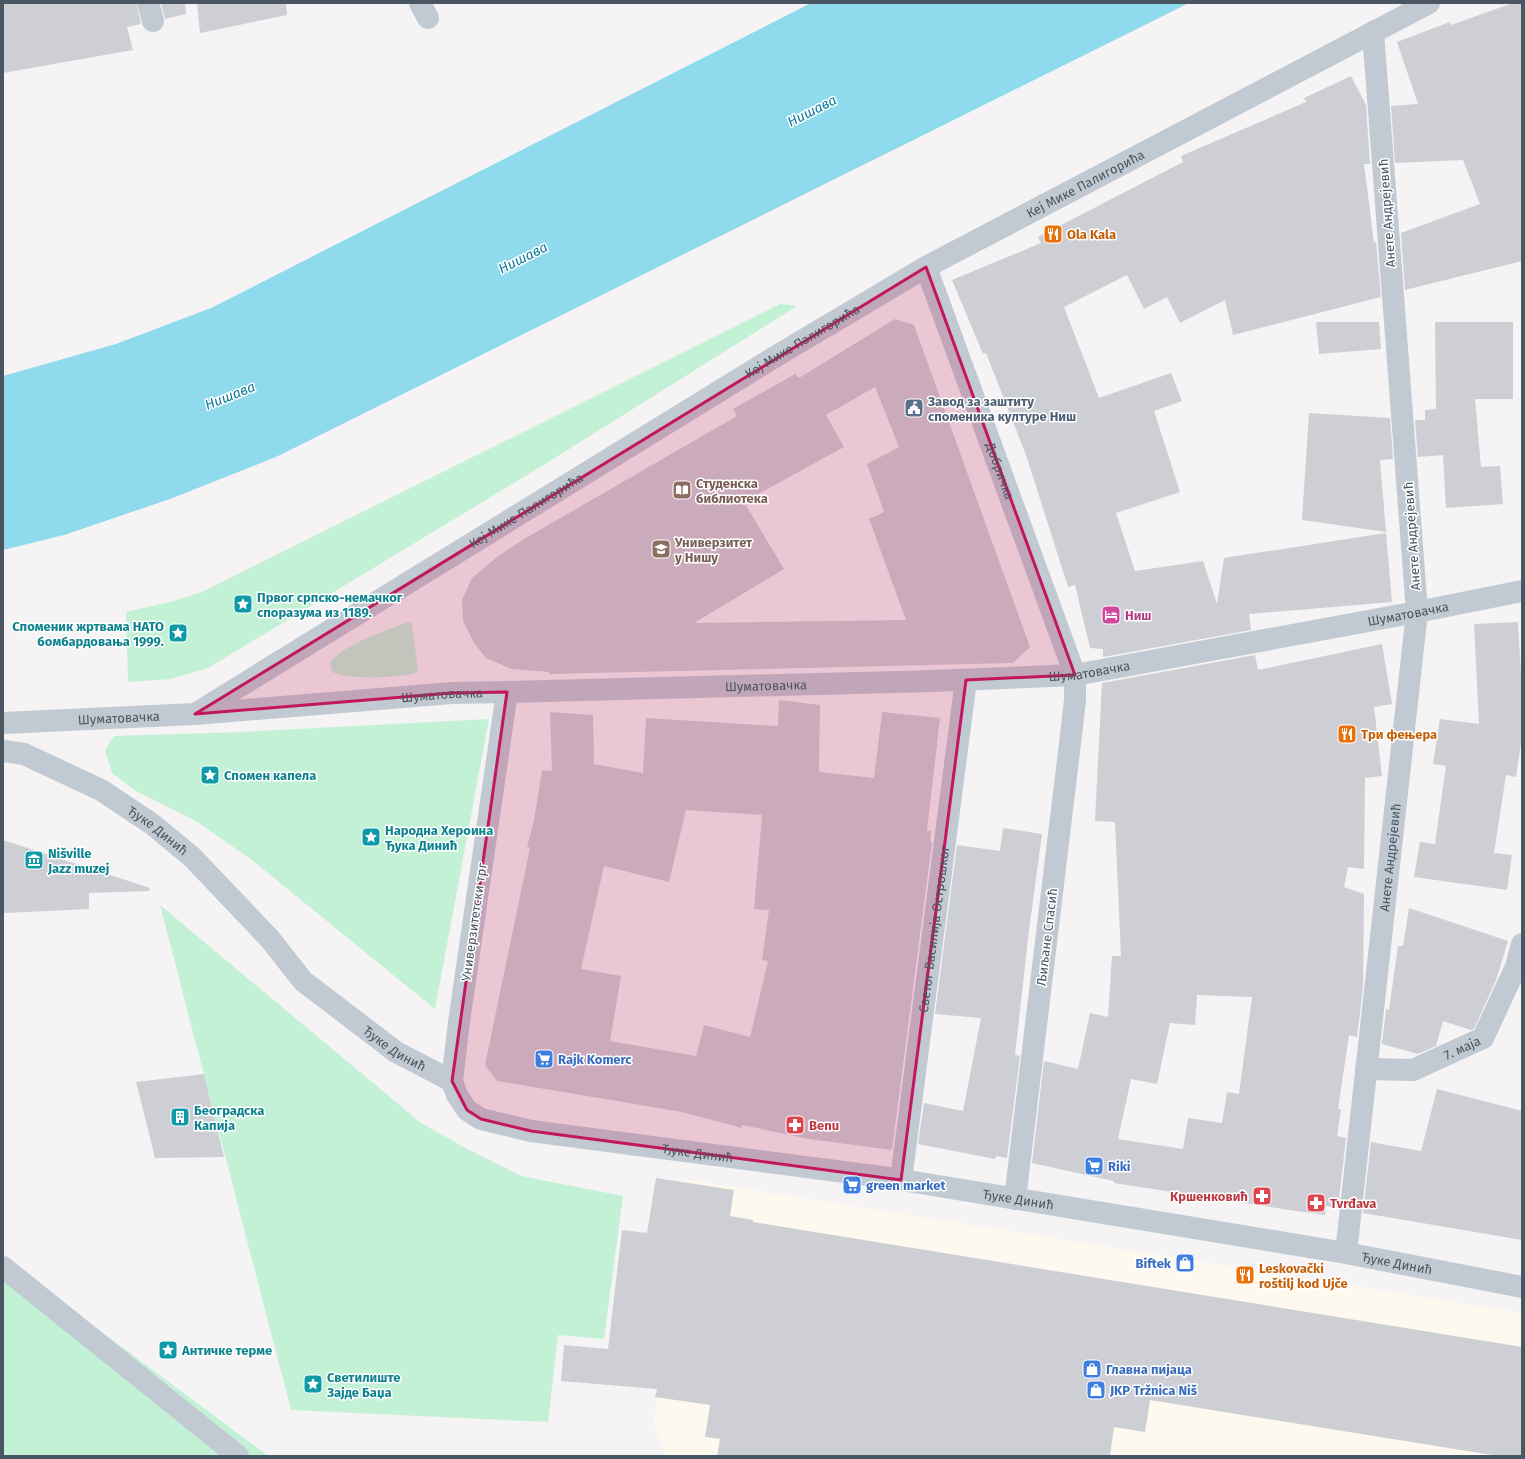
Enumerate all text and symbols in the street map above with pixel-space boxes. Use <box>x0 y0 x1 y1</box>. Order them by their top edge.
water label: Нишава <box>785 91 839 131</box>
street label: Кеј Мике Палигорића <box>1024 146 1147 221</box>
street label: Анете Андрејевић <box>1376 158 1398 268</box>
restaurant icon: Ola Kala <box>1042 223 1064 245</box>
place label: Ola Kala <box>1067 227 1116 242</box>
water label: Нишава <box>496 238 550 278</box>
street label: Кеј Мике Палигорића <box>742 301 862 381</box>
water label: Нишава <box>202 378 258 414</box>
place label: Завод за заштиту споменика културе Ниш <box>927 394 1076 424</box>
public building icon: Завод за заштиту споменика културе Ниш <box>903 397 925 419</box>
street label: Добричка <box>983 439 1018 501</box>
street label: Кеј Мике Палигорића <box>466 469 586 551</box>
place label: Студенска библиотека <box>696 476 768 506</box>
library icon: Студенска библиотека <box>671 479 693 501</box>
street label: Анете Андрејевић <box>1401 481 1423 591</box>
place label: Универзитет у Нишу <box>674 535 753 565</box>
school or university icon: Универзитет у Нишу <box>650 538 672 560</box>
place label: Првог српско-немачког споразума из 1189. <box>257 590 403 620</box>
place icon: Првог српско-немачког споразума из 1189. <box>232 593 254 615</box>
street label: Шуматовачка <box>1366 598 1450 628</box>
hotel icon: Ниш <box>1100 604 1122 626</box>
place label: Ниш <box>1125 608 1152 623</box>
place label: Споменик жртвама НАТО бомбардовања 1999. <box>12 619 164 649</box>
place icon: Споменик жртвама НАТО бомбардовања 1999. <box>167 622 189 644</box>
street label: Шуматовачка <box>1048 658 1131 684</box>
street label: Шуматовачка <box>725 677 807 694</box>
street label: Шуматовачка <box>400 685 483 705</box>
street label: Шуматовачка <box>77 708 160 727</box>
restaurant icon: Три фењера <box>1336 723 1358 745</box>
place label: Три фењера <box>1361 727 1437 742</box>
place icon: Спомен капела <box>199 764 221 786</box>
place label: Спомен капела <box>224 768 316 783</box>
street label: Анете Андрејевић <box>1376 802 1403 912</box>
street label: Ђуке Динић <box>125 803 191 858</box>
place label: Народна Хероина Ђука Динић <box>385 823 493 853</box>
place icon: Народна Хероина Ђука Динић <box>360 826 382 848</box>
street label: Светог Василија Острошког <box>915 844 952 1014</box>
place label: Nišville Jazz muzej <box>47 846 110 876</box>
museum icon: Nišville Jazz muzej <box>23 849 45 871</box>
street label: Универзитетски трг <box>458 861 490 982</box>
street label: Љиљане Спасић <box>1034 887 1060 987</box>
street label: Ђуке Динић <box>361 1022 429 1074</box>
street label: 7. маја <box>1441 1033 1483 1062</box>
supermarket icon: Rajk Komerc <box>533 1048 555 1070</box>
place label: Rajk Komerc <box>558 1052 632 1067</box>
place label: Београдска Капија <box>194 1103 264 1133</box>
building icon: Београдска Капија <box>169 1106 191 1128</box>
pharmacy icon: Benu <box>784 1114 806 1136</box>
place label: Benu <box>809 1118 839 1133</box>
street label: Ђуке Динић <box>661 1141 734 1165</box>
supermarket icon: Riki <box>1083 1155 1105 1177</box>
place label: Riki <box>1108 1159 1131 1174</box>
supermarket icon: green market <box>841 1174 863 1196</box>
place label: green market <box>866 1178 946 1193</box>
pharmacy icon: Кршенковић <box>1251 1185 1273 1207</box>
street label: Ђуке Динић <box>982 1186 1055 1212</box>
place label: Кршенковић <box>1170 1189 1248 1204</box>
pharmacy icon: Tvrđava <box>1305 1192 1327 1214</box>
place label: Tvrđava <box>1330 1196 1376 1211</box>
street label: Ђуке Динић <box>1360 1249 1434 1277</box>
shop icon: Biftek <box>1174 1252 1196 1274</box>
place label: Biftek <box>1136 1256 1172 1271</box>
place label: Leskovački roštilj kod Ujče <box>1259 1261 1348 1291</box>
restaurant icon: Leskovački roštilj kod Ujče <box>1234 1264 1256 1286</box>
place icon: Античке терме <box>157 1339 179 1361</box>
place label: Античке терме <box>181 1343 272 1358</box>
shop icon: Главна пијаца <box>1081 1358 1103 1380</box>
place label: Главна пијаца <box>1106 1362 1192 1377</box>
place label: Светилиште Зајде Баџа <box>326 1370 400 1400</box>
place icon: Светилиште Зајде Баџа <box>302 1373 324 1395</box>
shop icon: JKP Tržnica Niš <box>1085 1379 1107 1401</box>
place label: JKP Tržnica Niš <box>1109 1383 1198 1398</box>

